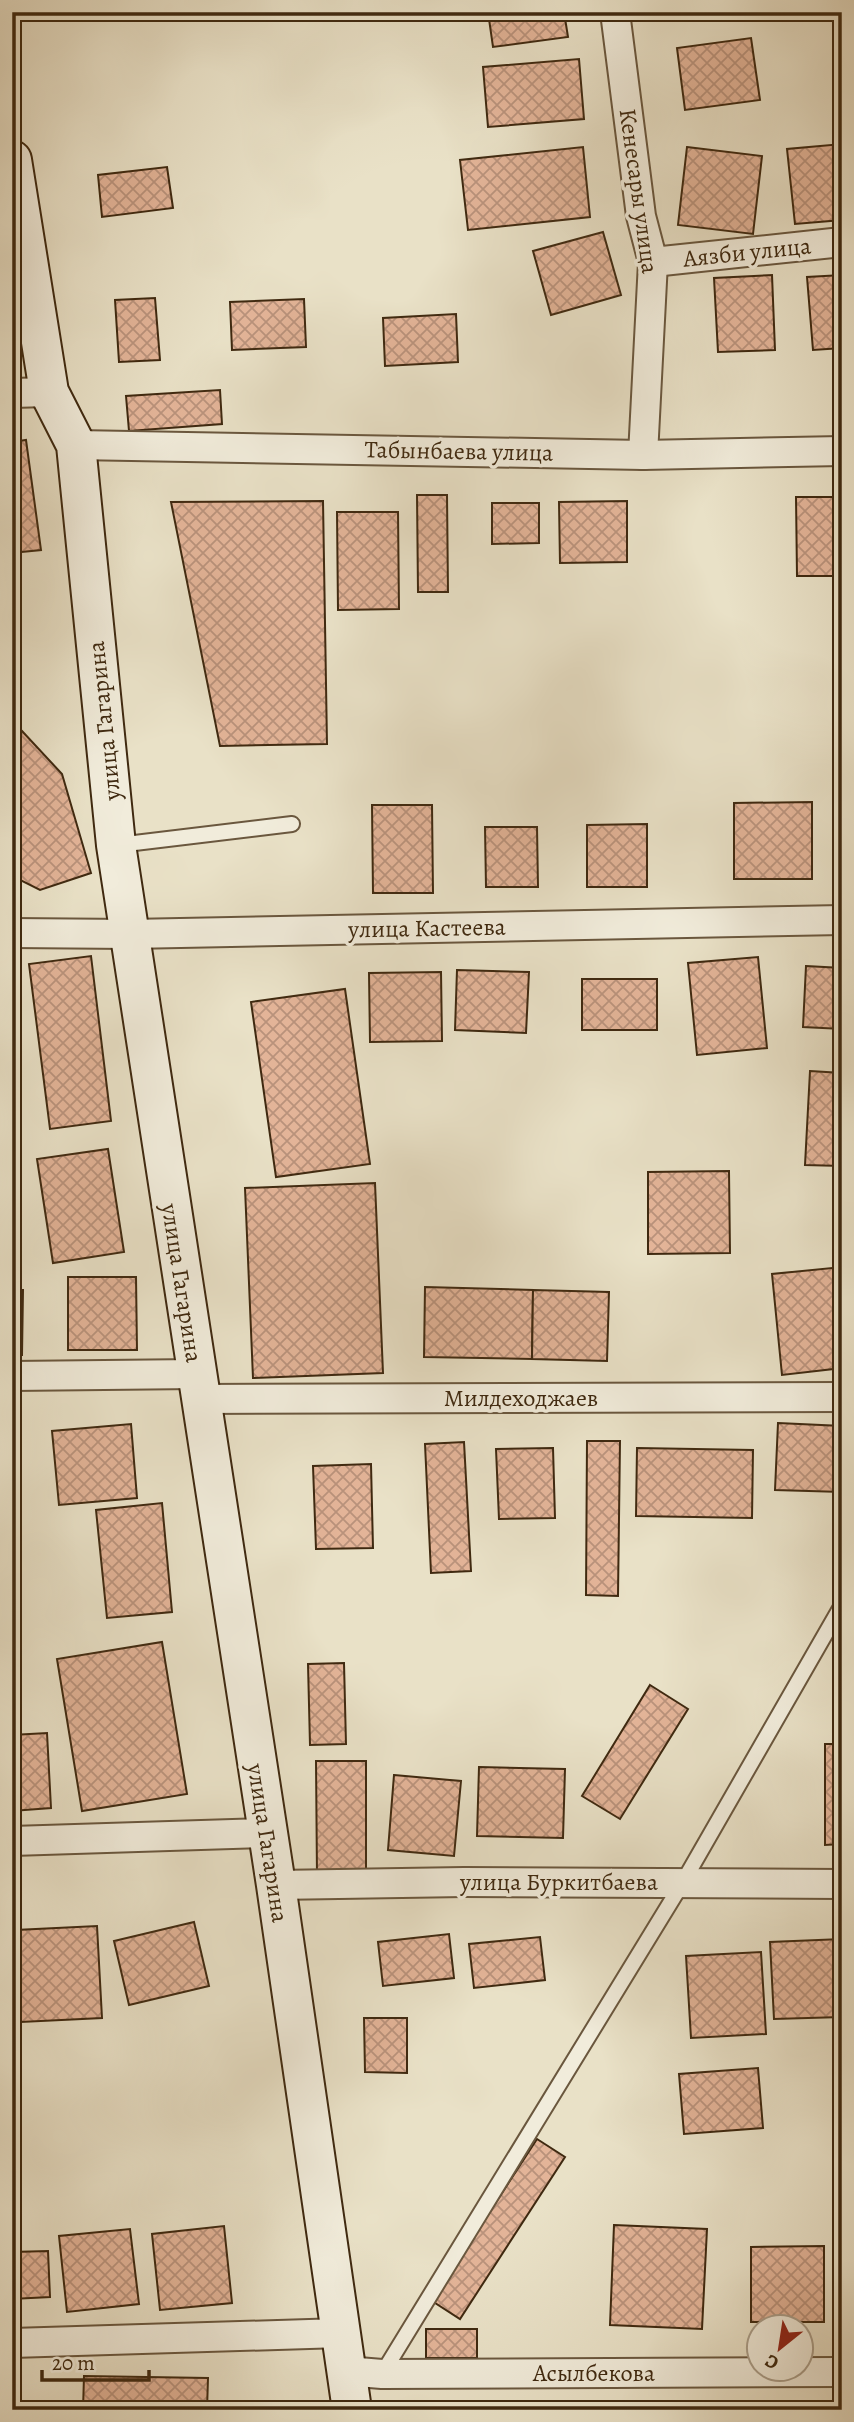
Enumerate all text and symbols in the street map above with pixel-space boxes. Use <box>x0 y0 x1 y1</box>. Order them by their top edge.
street label: Кенесары улица <box>612 106 666 276</box>
street label: Аязби улица <box>680 229 813 275</box>
street label: Табынбаева улица <box>364 433 554 469</box>
street label: улица Гагарина <box>80 640 128 803</box>
street label: улица Кастеева <box>347 911 506 945</box>
street label: улица Гагарина <box>154 1200 210 1365</box>
street label: Милдеходжаев <box>444 1382 598 1414</box>
street label: улица Гагарина <box>240 1760 296 1925</box>
street label: улица Буркитбаева <box>459 1866 658 1898</box>
north arrow <box>746 2314 816 2384</box>
scale bar <box>42 2338 149 2382</box>
text: С <box>760 2348 784 2376</box>
text: 20 m <box>52 2349 95 2377</box>
street label: Асылбекова <box>532 2357 655 2389</box>

